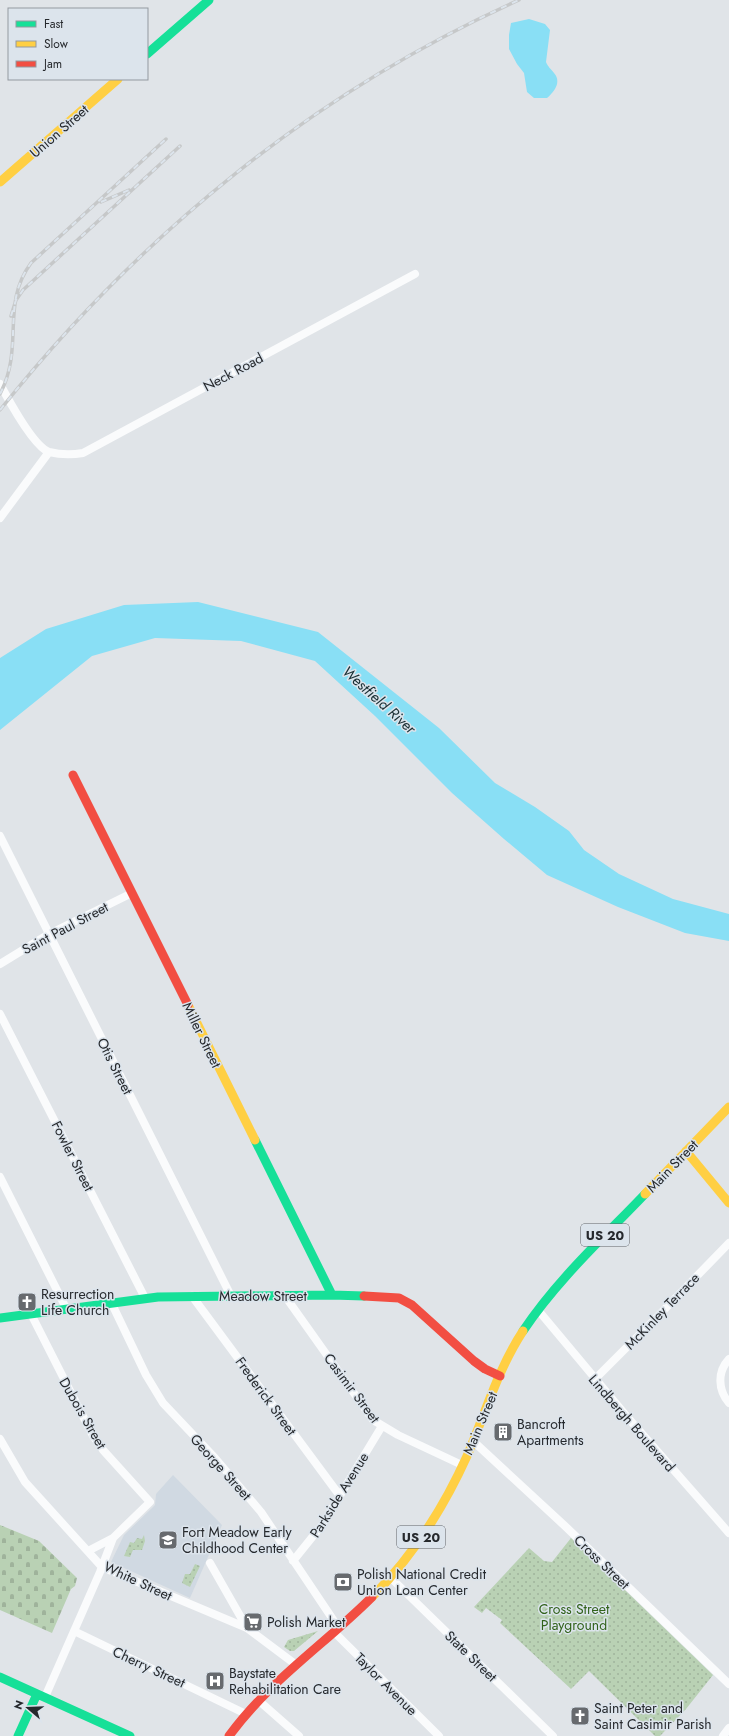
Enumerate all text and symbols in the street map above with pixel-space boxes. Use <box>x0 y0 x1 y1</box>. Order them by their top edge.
legend <box>8 8 148 80</box>
text: Fast <box>44 15 63 33</box>
text: Slow <box>44 35 69 53</box>
text: Jam <box>42 55 62 73</box>
street label: Union Street <box>25 99 93 162</box>
street label: Neck Road <box>199 348 267 396</box>
water label: Westfield River <box>337 661 421 740</box>
street label: Saint Paul Street <box>18 897 112 959</box>
street label: Miller Street <box>177 999 227 1072</box>
street label: Otis Street <box>92 1034 138 1098</box>
street label: Fowler Street <box>47 1117 100 1195</box>
street label: Main Street <box>642 1135 703 1197</box>
road number: US 20 <box>581 1224 629 1246</box>
street label: McKinley Terrace <box>620 1268 704 1354</box>
place label: Resurrection Life Church <box>41 1284 114 1320</box>
street label: Meadow Street <box>219 1286 308 1306</box>
church icon: Resurrection Life Church <box>16 1291 38 1313</box>
street label: Casimir Street <box>319 1349 385 1427</box>
street label: Frederick Street <box>231 1353 302 1440</box>
street label: Lindbergh Boulevard <box>584 1370 680 1476</box>
street label: Dubois Street <box>54 1374 112 1453</box>
street label: Main Street <box>458 1388 502 1458</box>
place label: Bancroft Apartments <box>517 1414 584 1450</box>
building icon: Bancroft Apartments <box>492 1421 514 1443</box>
street label: George Street <box>186 1429 257 1505</box>
street label: Parkside Avenue <box>305 1448 373 1542</box>
place label: Fort Meadow Early Childhood Center <box>182 1522 292 1558</box>
road number: US 20 <box>397 1526 445 1548</box>
school or university icon: Fort Meadow Early Childhood Center <box>157 1529 179 1551</box>
street label: Cross Street <box>570 1530 635 1594</box>
street label: White Street <box>101 1557 176 1606</box>
place label: Polish National Credit Union Loan Center <box>357 1564 487 1600</box>
bank icon: Polish National Credit Union Loan Center <box>332 1571 354 1593</box>
park label: Cross Street Playground <box>539 1599 610 1635</box>
supermarket icon: Polish Market <box>242 1611 264 1633</box>
place label: Polish Market <box>267 1612 346 1632</box>
street label: State Street <box>440 1626 502 1687</box>
street label: Cherry Street <box>109 1641 189 1693</box>
street label: Taylor Avenue <box>350 1648 422 1720</box>
place label: Baystate Rehabilitation Care <box>229 1663 341 1699</box>
hospital icon: Baystate Rehabilitation Care <box>204 1670 226 1692</box>
north arrow <box>8 1688 48 1728</box>
text: N <box>10 1698 28 1711</box>
place label: Saint Peter and Saint Casimir Parish <box>594 1698 712 1734</box>
church icon: Saint Peter and Saint Casimir Parish <box>569 1705 591 1727</box>

